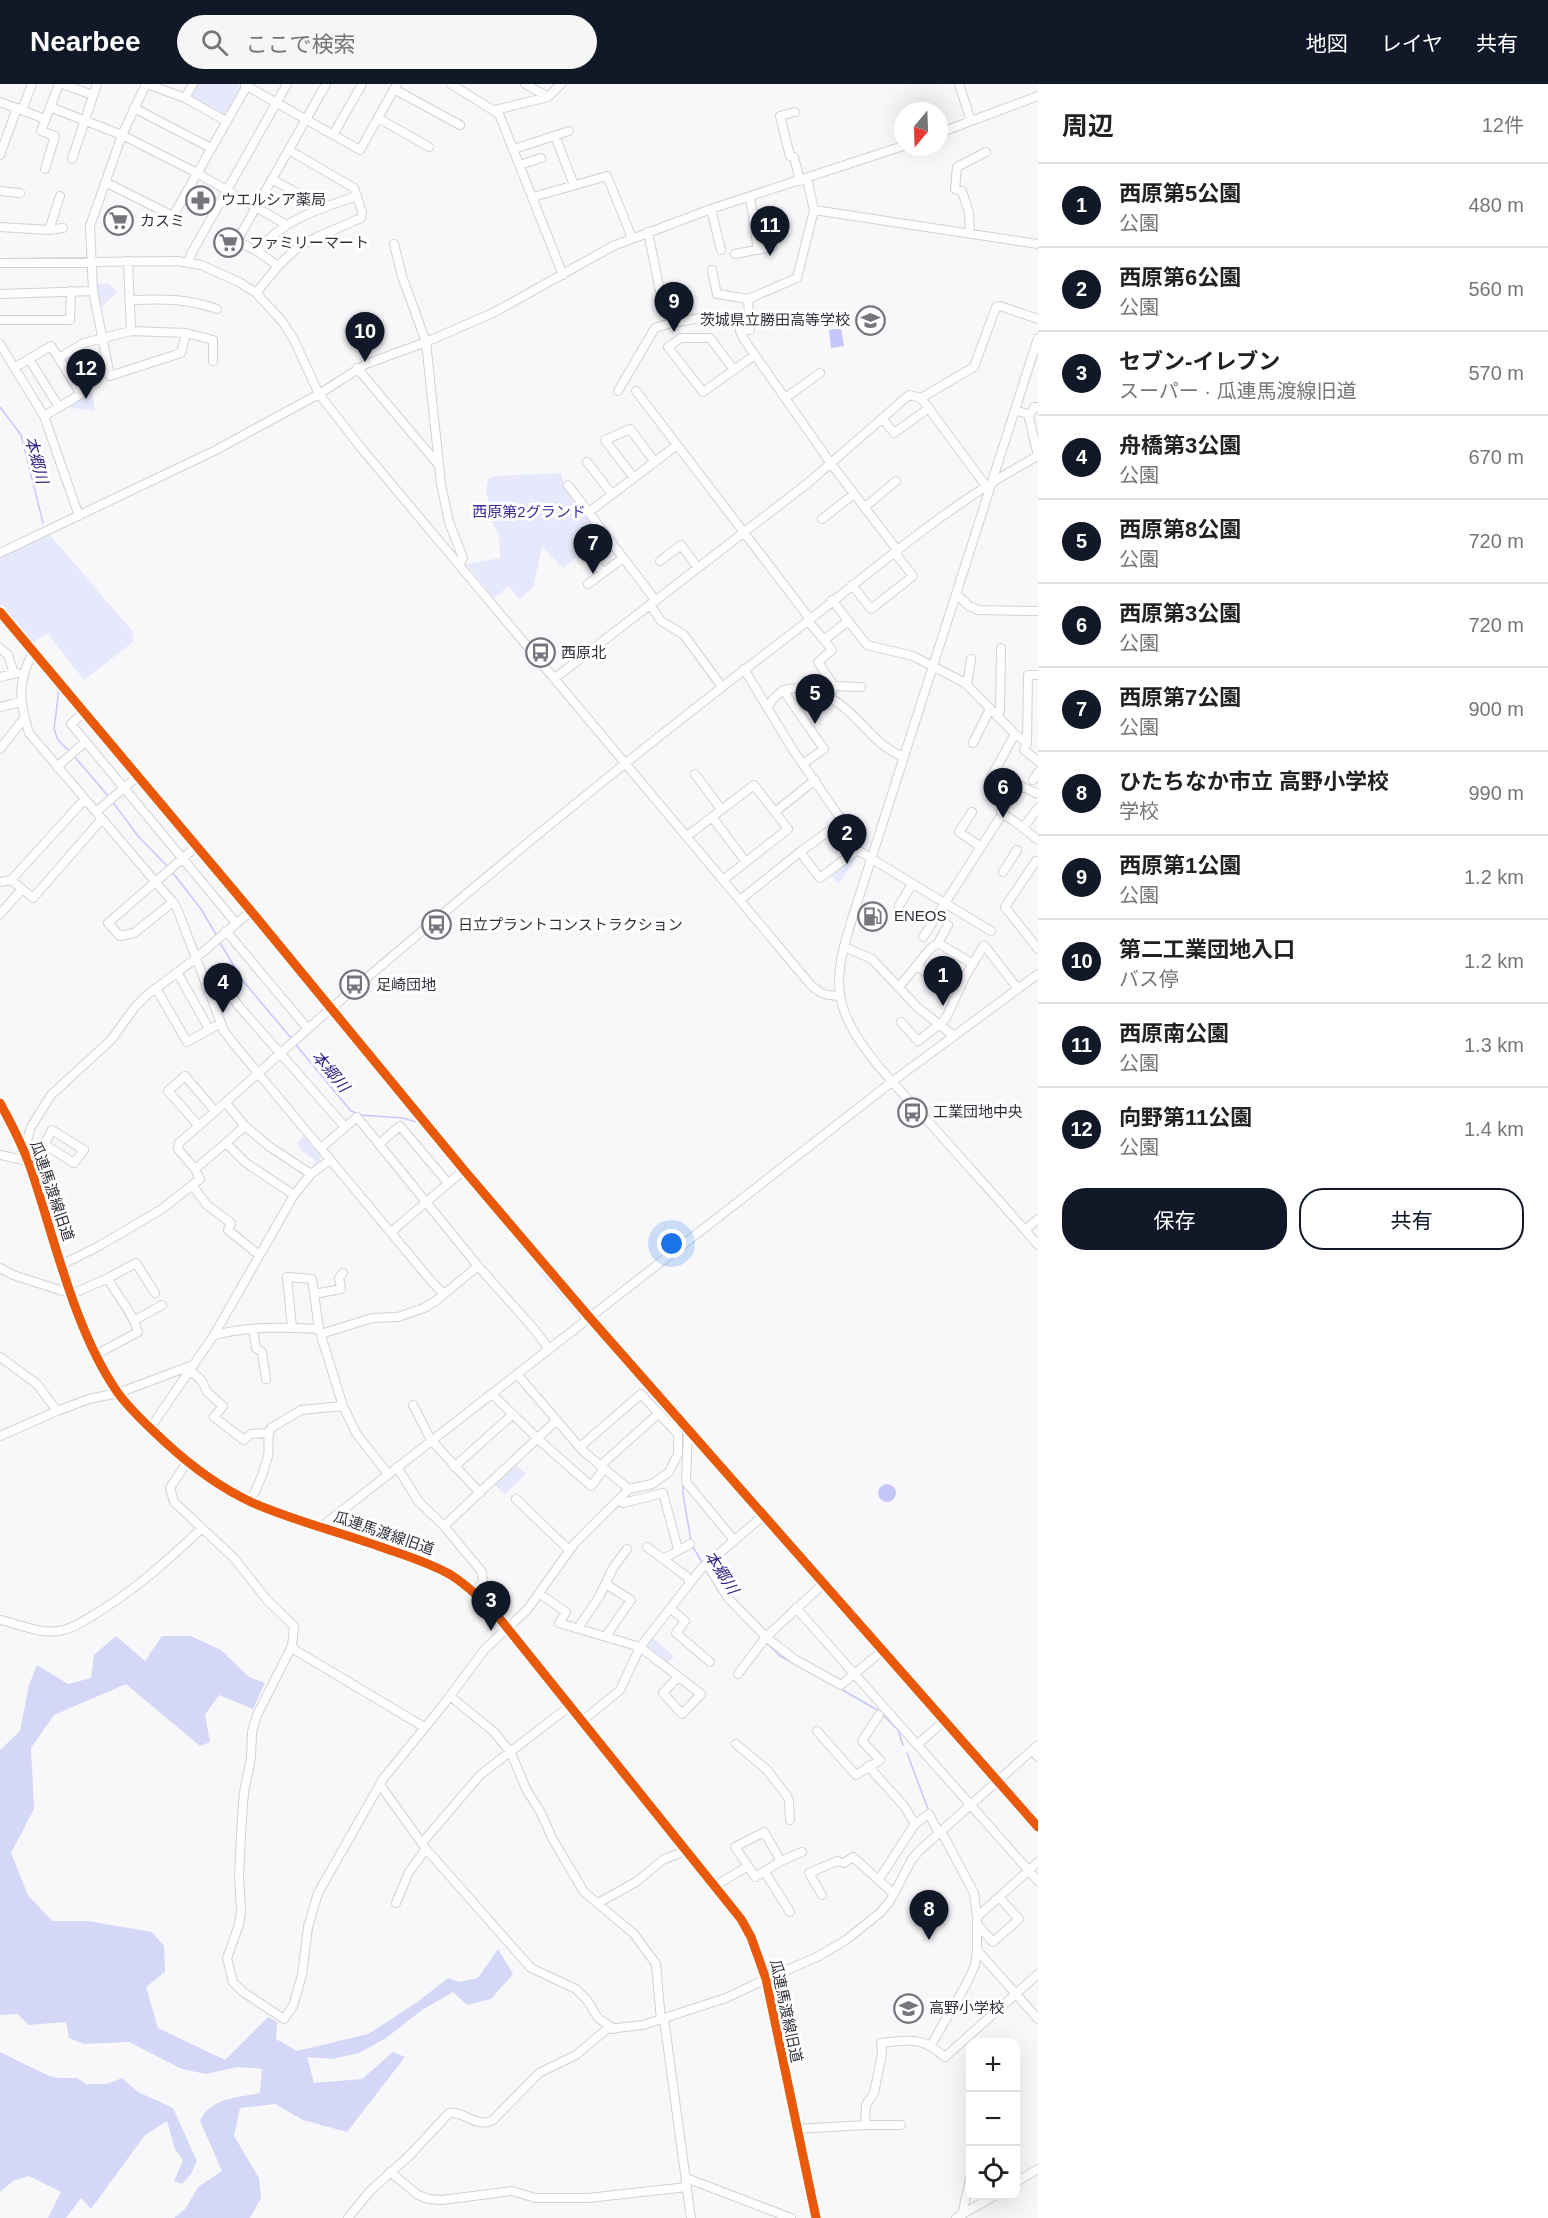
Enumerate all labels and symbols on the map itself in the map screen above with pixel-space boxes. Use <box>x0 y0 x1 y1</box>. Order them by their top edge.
north arrow <box>894 102 948 156</box>
pharmacy icon: ウエルシア薬局 <box>184 184 216 216</box>
place label: ウエルシア薬局 <box>221 191 326 208</box>
supermarket icon: カスミ <box>103 205 135 237</box>
pin: 11 <box>750 206 790 256</box>
place label: カスミ <box>140 212 185 229</box>
supermarket icon: ファミリーマート <box>212 227 244 259</box>
place label: ファミリーマート <box>249 234 369 251</box>
pin: 9 <box>654 282 694 332</box>
school or university icon: 茨城県立勝田高等学校 <box>855 304 887 336</box>
place label: 茨城県立勝田高等学校 <box>700 311 850 328</box>
pin: 10 <box>346 312 385 362</box>
pin: 12 <box>66 350 106 399</box>
water label: 本郷川 <box>22 435 51 487</box>
park label: 西原第2グランド <box>472 503 586 520</box>
pin: 7 <box>574 524 612 574</box>
bus stop icon: 西原北 <box>524 637 556 669</box>
place label: 西原北 <box>561 644 606 661</box>
pin: 5 <box>796 674 834 724</box>
pin: 6 <box>984 768 1022 818</box>
pin: 2 <box>828 814 866 864</box>
fuel station icon: ENEOS <box>857 900 889 932</box>
place label: ENEOS <box>894 907 947 924</box>
bus stop icon: 日立プラントコンストラクション <box>421 909 453 941</box>
place label: 日立プラントコンストラクション <box>458 916 683 933</box>
pin: 1 <box>924 956 962 1006</box>
pin: 4 <box>204 964 242 1013</box>
bus stop icon: 足崎団地 <box>339 969 371 1001</box>
place label: 足崎団地 <box>376 976 436 993</box>
water label: 本郷川 <box>309 1047 354 1097</box>
bus stop icon: 工業団地中央 <box>896 1096 928 1128</box>
place label: 工業団地中央 <box>933 1103 1023 1120</box>
street label: 瓜連馬渡線旧道 <box>27 1138 78 1243</box>
your location <box>657 1229 686 1258</box>
street label: 瓜連馬渡線旧道 <box>332 1507 437 1558</box>
water label: 本郷川 <box>701 1548 743 1599</box>
pin: 3 <box>472 1582 510 1631</box>
pin: 8 <box>910 1890 948 1940</box>
street label: 瓜連馬渡線旧道 <box>767 1958 806 2064</box>
school or university icon: 高野小学校 <box>892 1992 924 2024</box>
place label: 高野小学校 <box>929 1999 1004 2016</box>

